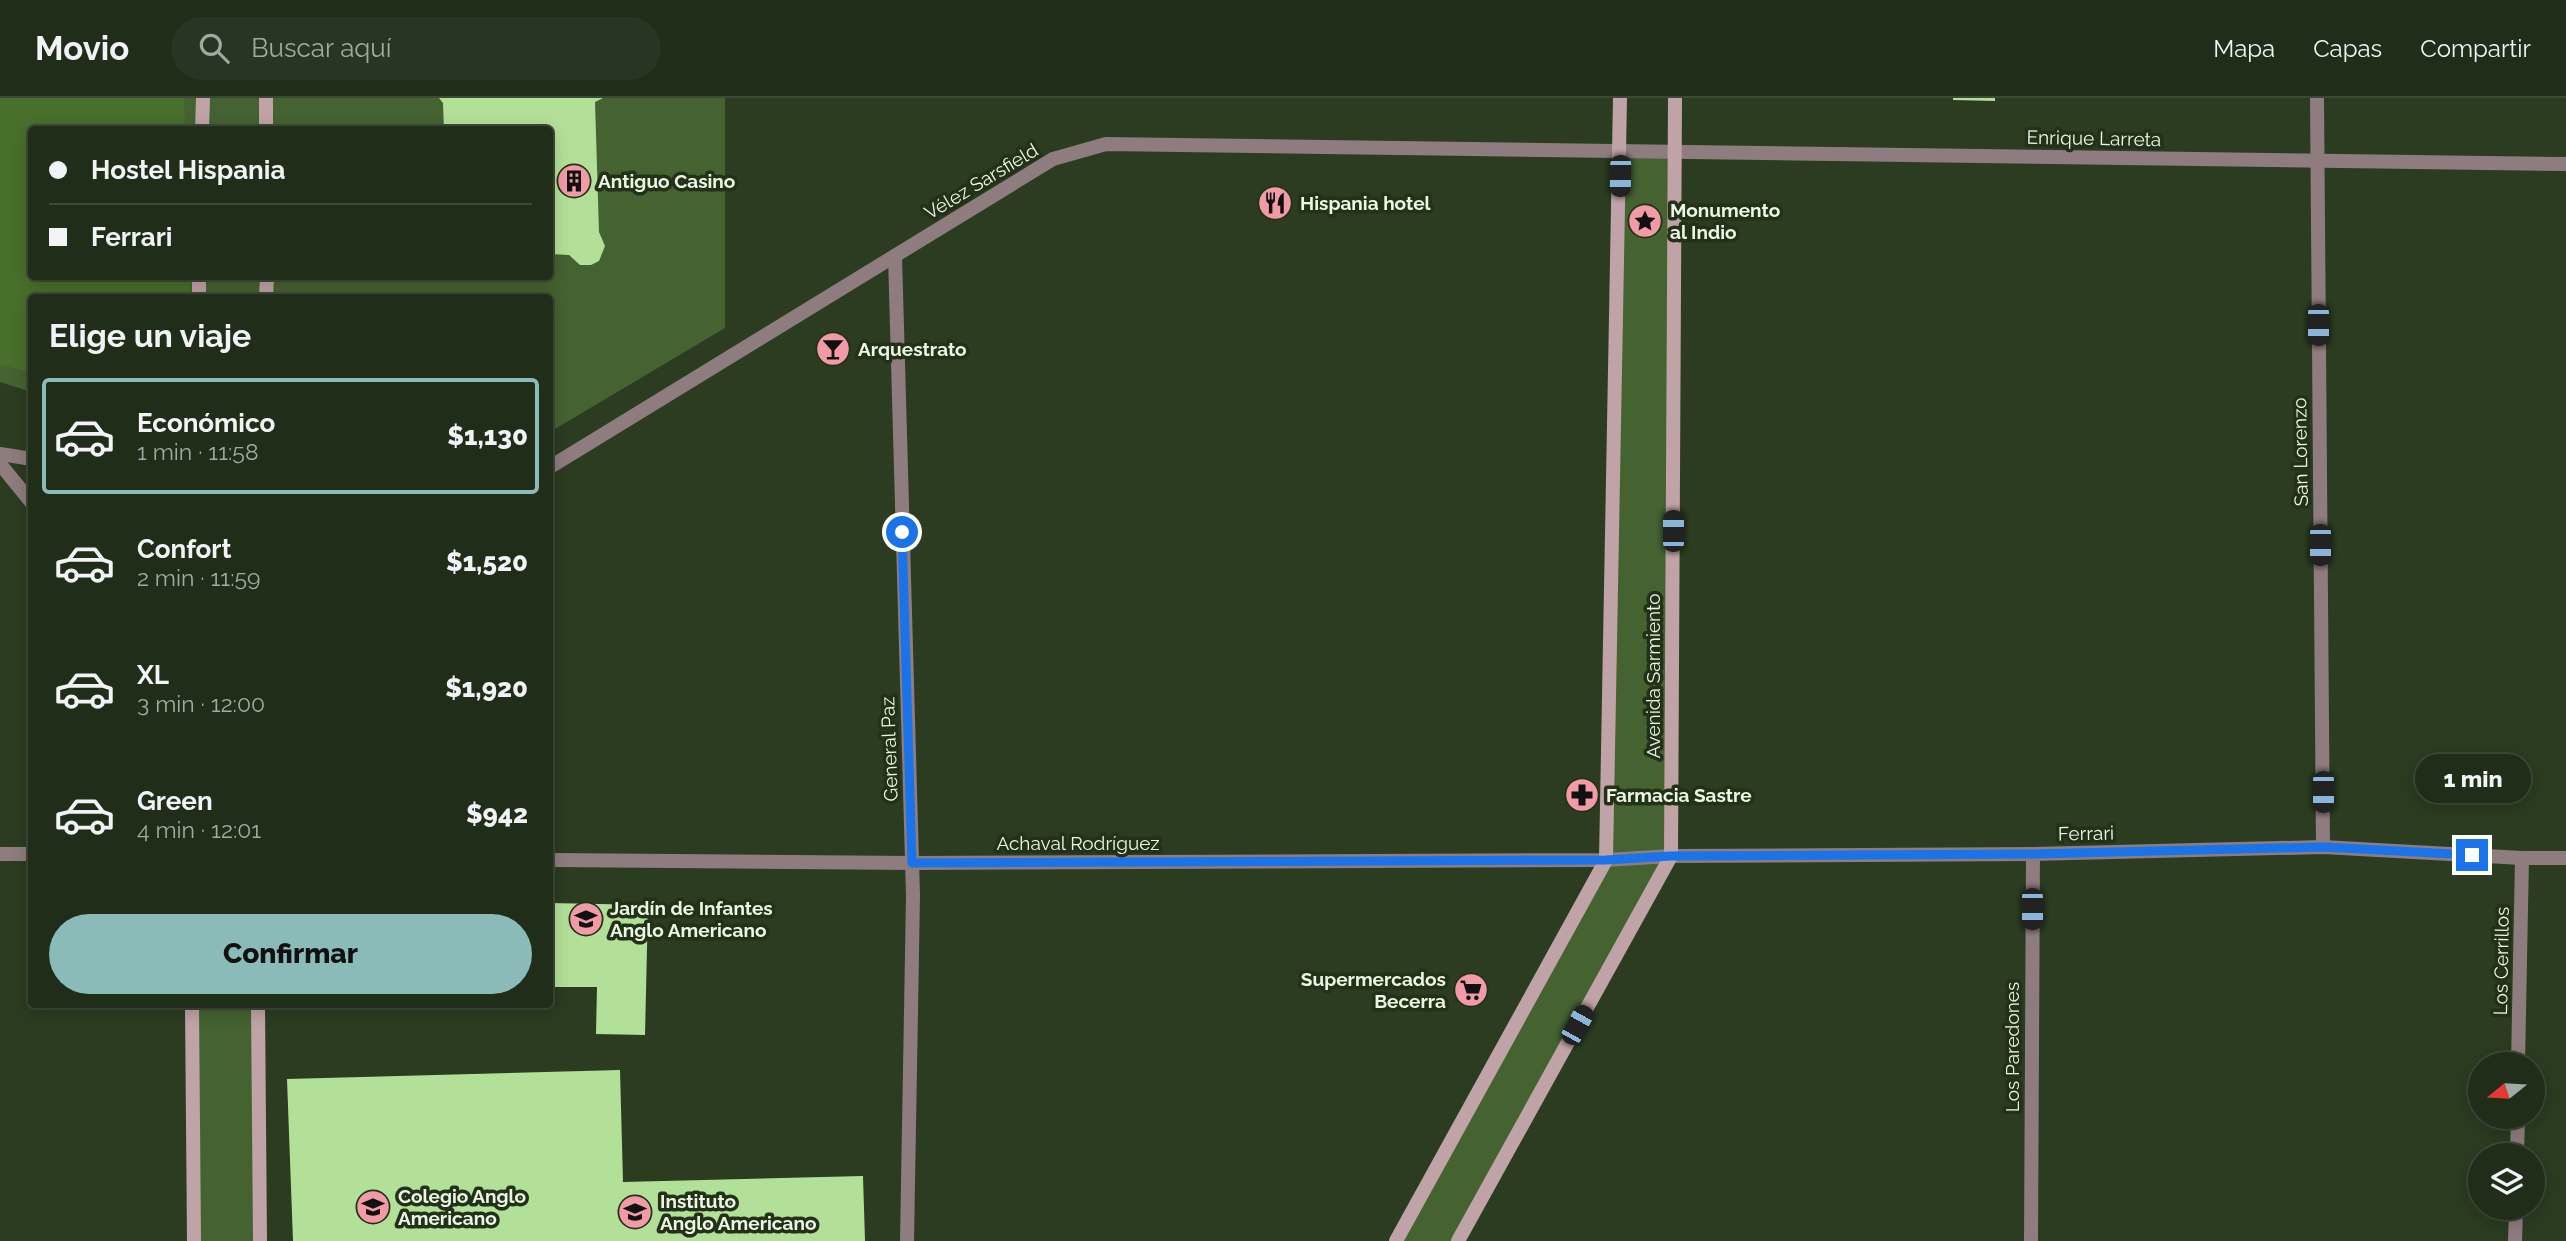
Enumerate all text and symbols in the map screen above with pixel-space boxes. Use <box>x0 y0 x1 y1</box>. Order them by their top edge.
search box <box>171 17 661 80</box>
text: Movio <box>35 29 129 68</box>
icon: search <box>195 29 233 67</box>
text: Buscar aquí <box>251 33 391 63</box>
text: Mapa <box>2213 34 2275 63</box>
text: Capas <box>2313 34 2382 63</box>
text: Compartir <box>2420 34 2531 63</box>
street label: Enrique Larreta <box>2027 126 2161 150</box>
street label: Vélez Sarsfield <box>920 138 1042 224</box>
text: Hostel Hispania <box>91 155 285 185</box>
car <box>1610 155 1631 197</box>
building icon: Antiguo Casino <box>555 162 593 200</box>
place label: Antiguo Casino <box>598 170 735 192</box>
restaurant icon: Hispania hotel <box>1256 184 1294 222</box>
place label: Hispania hotel <box>1300 192 1432 214</box>
place label: Monumento al Indio <box>1670 199 1780 243</box>
place icon: Monumento al Indio <box>1626 202 1664 240</box>
text: Ferrari <box>91 222 172 252</box>
car <box>2308 304 2329 346</box>
text: Elige un viaje <box>49 317 251 354</box>
bar icon: Arquestrato <box>814 330 852 368</box>
place label: Arquestrato <box>858 338 967 360</box>
street label: San Lorenzo <box>2288 397 2312 507</box>
icon: car <box>53 405 116 468</box>
text: Económico <box>137 408 275 438</box>
text: $1,130 <box>447 421 528 451</box>
text: 1 min · 11:58 <box>137 438 259 465</box>
car <box>1663 510 1684 552</box>
route start <box>886 516 918 548</box>
car <box>2310 524 2331 566</box>
icon: car <box>53 531 116 594</box>
text: Confort <box>137 534 231 564</box>
text: $1,520 <box>446 547 528 577</box>
text: 2 min · 11:59 <box>137 564 261 591</box>
street label: Avenida Sarmiento <box>1642 593 1664 759</box>
icon: car <box>53 657 116 720</box>
text: XL <box>137 660 169 690</box>
text: $1,920 <box>445 673 528 703</box>
text: 3 min · 12:00 <box>137 690 265 717</box>
street label: General Paz <box>876 696 902 802</box>
callout: 1 min <box>2414 754 2530 802</box>
text: 1 min <box>2443 765 2503 792</box>
car <box>2313 771 2334 813</box>
pharmacy icon: Farmacia Sastre <box>1563 776 1601 814</box>
icon: car <box>53 783 116 846</box>
place label: Farmacia Sastre <box>1606 784 1752 806</box>
text: Green <box>137 786 213 816</box>
text: $942 <box>466 799 528 829</box>
text: 4 min · 12:01 <box>137 816 261 843</box>
street label: Ferrari <box>2058 822 2114 844</box>
street label: Achaval Rodríguez <box>996 832 1160 854</box>
route end <box>2456 839 2488 871</box>
car <box>2022 888 2043 930</box>
place label: Jardín de Infantes Anglo Americano <box>610 897 773 941</box>
school or university icon: Jardín de Infantes Anglo Americano <box>567 900 605 938</box>
street label: Los Cerrillos <box>2489 906 2513 1016</box>
button: Confirmar <box>49 914 532 994</box>
place label: Supermercados Becerra <box>1301 968 1446 1012</box>
supermarket icon: Supermercados Becerra <box>1452 971 1490 1009</box>
street label: Los Paredones <box>2001 982 2023 1112</box>
car <box>1558 1002 1597 1048</box>
north arrow <box>2468 1052 2544 1129</box>
map controls <box>2468 1052 2545 1220</box>
button: layers <box>2468 1143 2545 1220</box>
place label: Colegio Anglo Americano <box>398 1185 526 1229</box>
school or university icon: Colegio Anglo Americano <box>354 1188 392 1226</box>
place label: Instituto Anglo Americano <box>660 1190 816 1234</box>
school or university icon: Instituto Anglo Americano <box>616 1193 654 1231</box>

